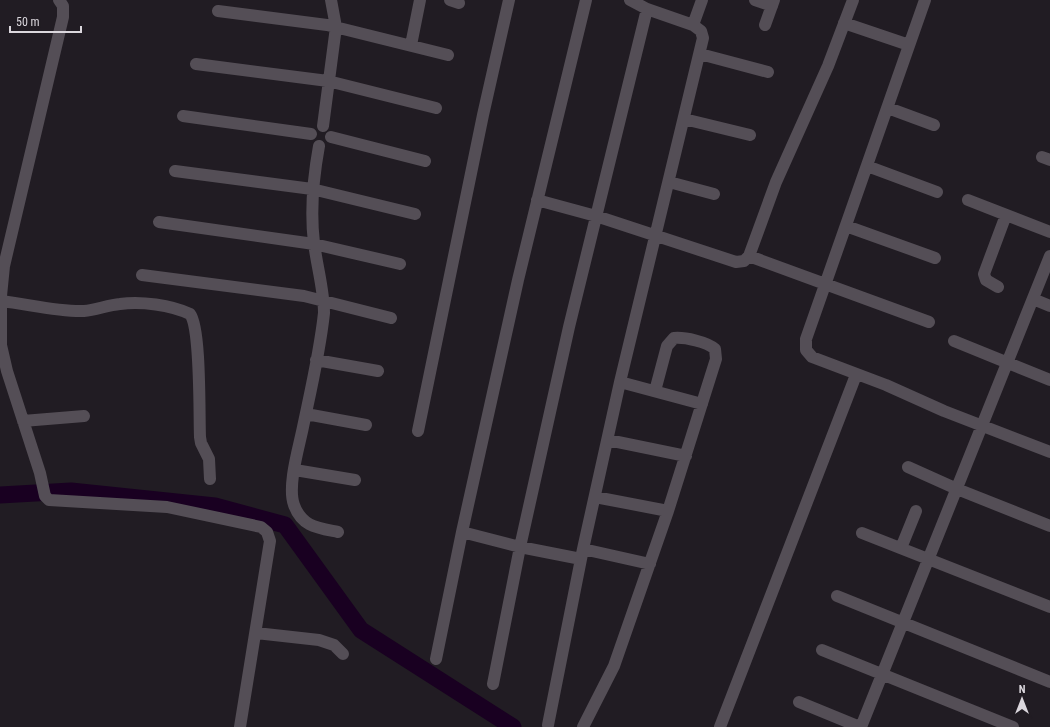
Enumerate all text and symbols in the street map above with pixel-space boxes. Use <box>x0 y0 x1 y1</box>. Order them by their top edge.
scale bar <box>10 8 81 34</box>
text: 50 m <box>16 15 40 29</box>
north arrow <box>1002 679 1042 719</box>
text: N <box>1019 683 1026 696</box>

